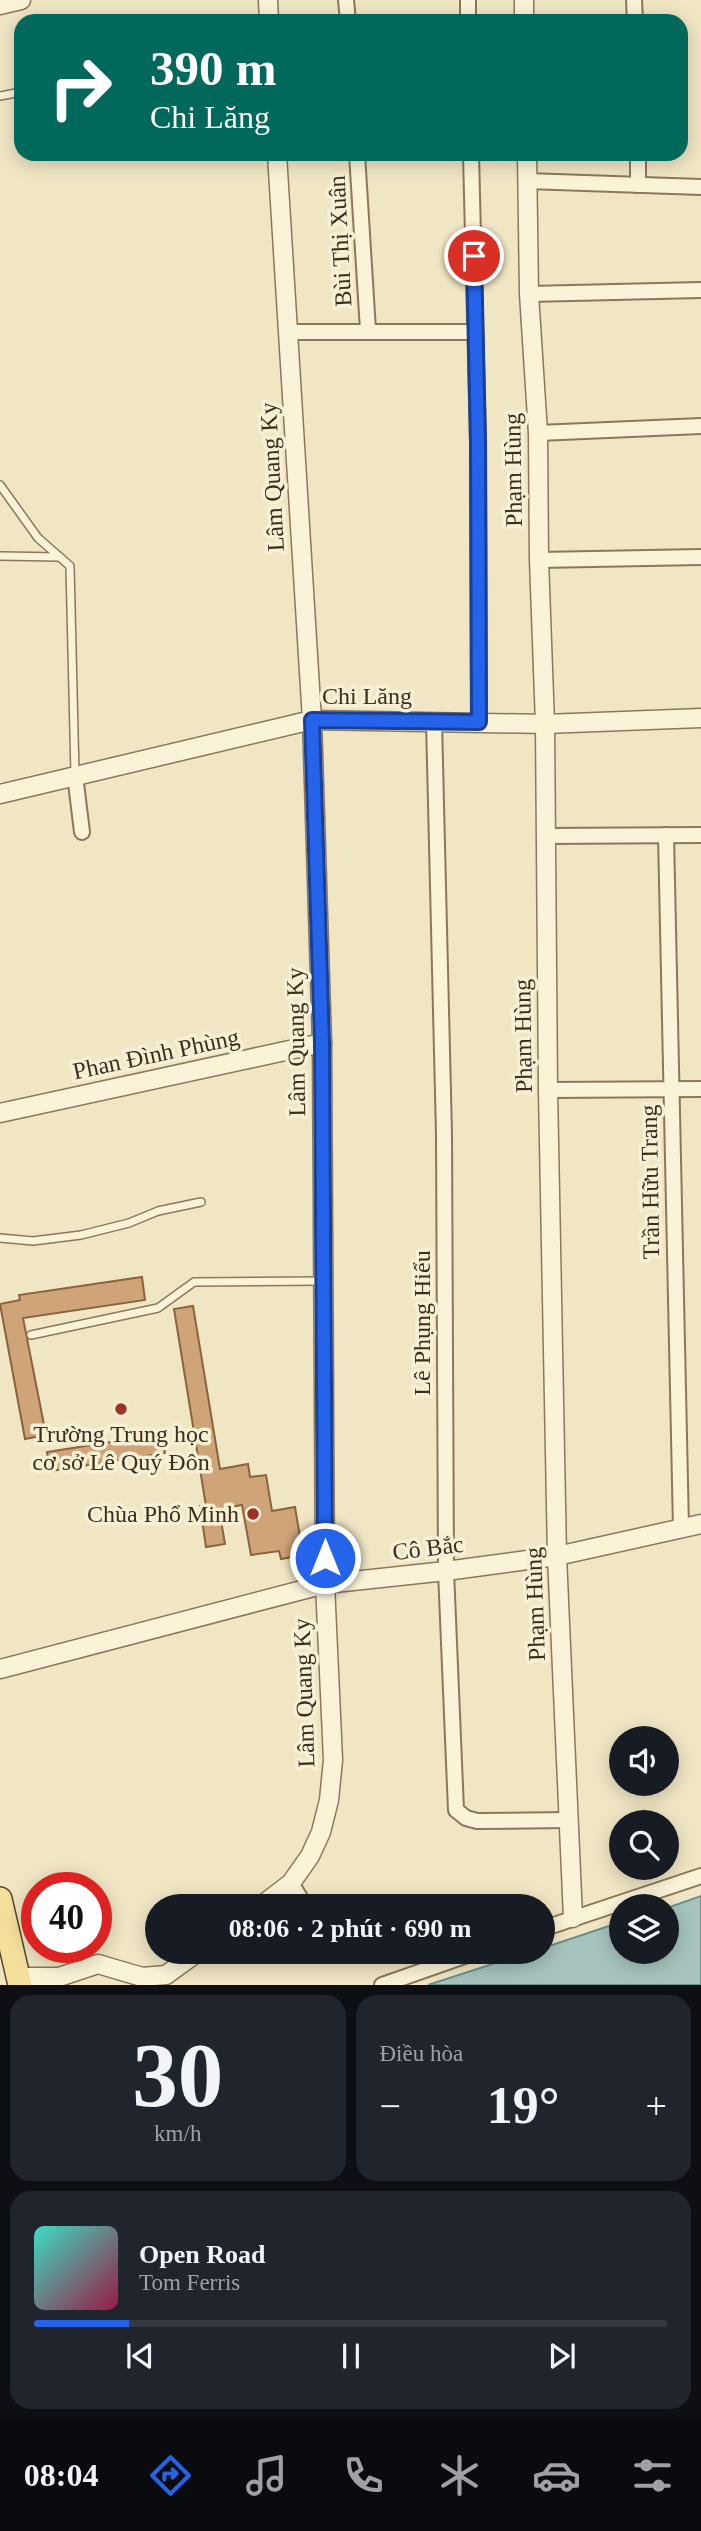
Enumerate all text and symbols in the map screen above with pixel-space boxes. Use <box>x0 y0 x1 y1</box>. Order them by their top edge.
text: 390 m <box>150 41 277 96</box>
icon: right <box>35 42 126 133</box>
text: Chi Lăng <box>150 99 270 135</box>
street label: Bùi Thị Xuân <box>324 175 356 307</box>
pin <box>444 226 504 286</box>
icon: arrive <box>455 237 493 275</box>
street label: Lâm Quang Ky <box>255 402 289 552</box>
street label: Phạm Hùng <box>499 413 527 527</box>
street label: Chi Lăng <box>322 683 412 709</box>
street label: Lâm Quang Ky <box>282 967 310 1117</box>
street label: Phạm Hùng <box>509 979 537 1093</box>
street label: Phan Đình Phùng <box>70 1024 242 1084</box>
street label: Trần Hữu Trang <box>636 1104 664 1260</box>
street label: Lê Phụng Hiểu <box>409 1250 435 1396</box>
marker: Trường Trung học cơ sở Lê Quý Đôn <box>113 1401 129 1417</box>
place label: Trường Trung học cơ sở Lê Quý Đôn <box>32 1421 210 1475</box>
place label: Chùa Phổ Minh <box>87 1501 239 1527</box>
marker: Chùa Phổ Minh <box>245 1506 261 1522</box>
position arrow <box>288 1521 362 1595</box>
street label: Cô Bắc <box>391 1531 465 1565</box>
street label: Phạm Hùng <box>520 1547 550 1661</box>
street label: Lâm Quang Ky <box>288 1618 320 1768</box>
map controls <box>609 1726 679 1964</box>
button: sound <box>609 1726 679 1796</box>
button: search <box>609 1810 679 1880</box>
speed limit sign: 40 <box>21 1872 112 1963</box>
button: layers <box>609 1894 679 1964</box>
text: 08:06 · 2 phút · 690 m <box>229 1914 471 1943</box>
text: 30 <box>132 2025 223 2126</box>
text: Điều hòa <box>380 2041 463 2066</box>
text: 19° <box>487 2077 560 2134</box>
text: − <box>380 2085 401 2127</box>
text: + <box>646 2085 667 2127</box>
text: km/h <box>154 2121 201 2146</box>
text: Open Road <box>139 2240 265 2269</box>
text: Tom Ferris <box>139 2270 240 2295</box>
icon: previous <box>121 2337 159 2375</box>
icon: pause <box>332 2337 370 2375</box>
icon: next <box>543 2337 581 2375</box>
icon: directions <box>146 2451 195 2500</box>
icon: music <box>242 2451 291 2500</box>
icon: phone <box>339 2451 388 2500</box>
icon: climate <box>435 2451 484 2500</box>
icon: car <box>532 2451 581 2500</box>
icon: filters <box>628 2451 677 2500</box>
text: 08:04 <box>24 2457 98 2493</box>

